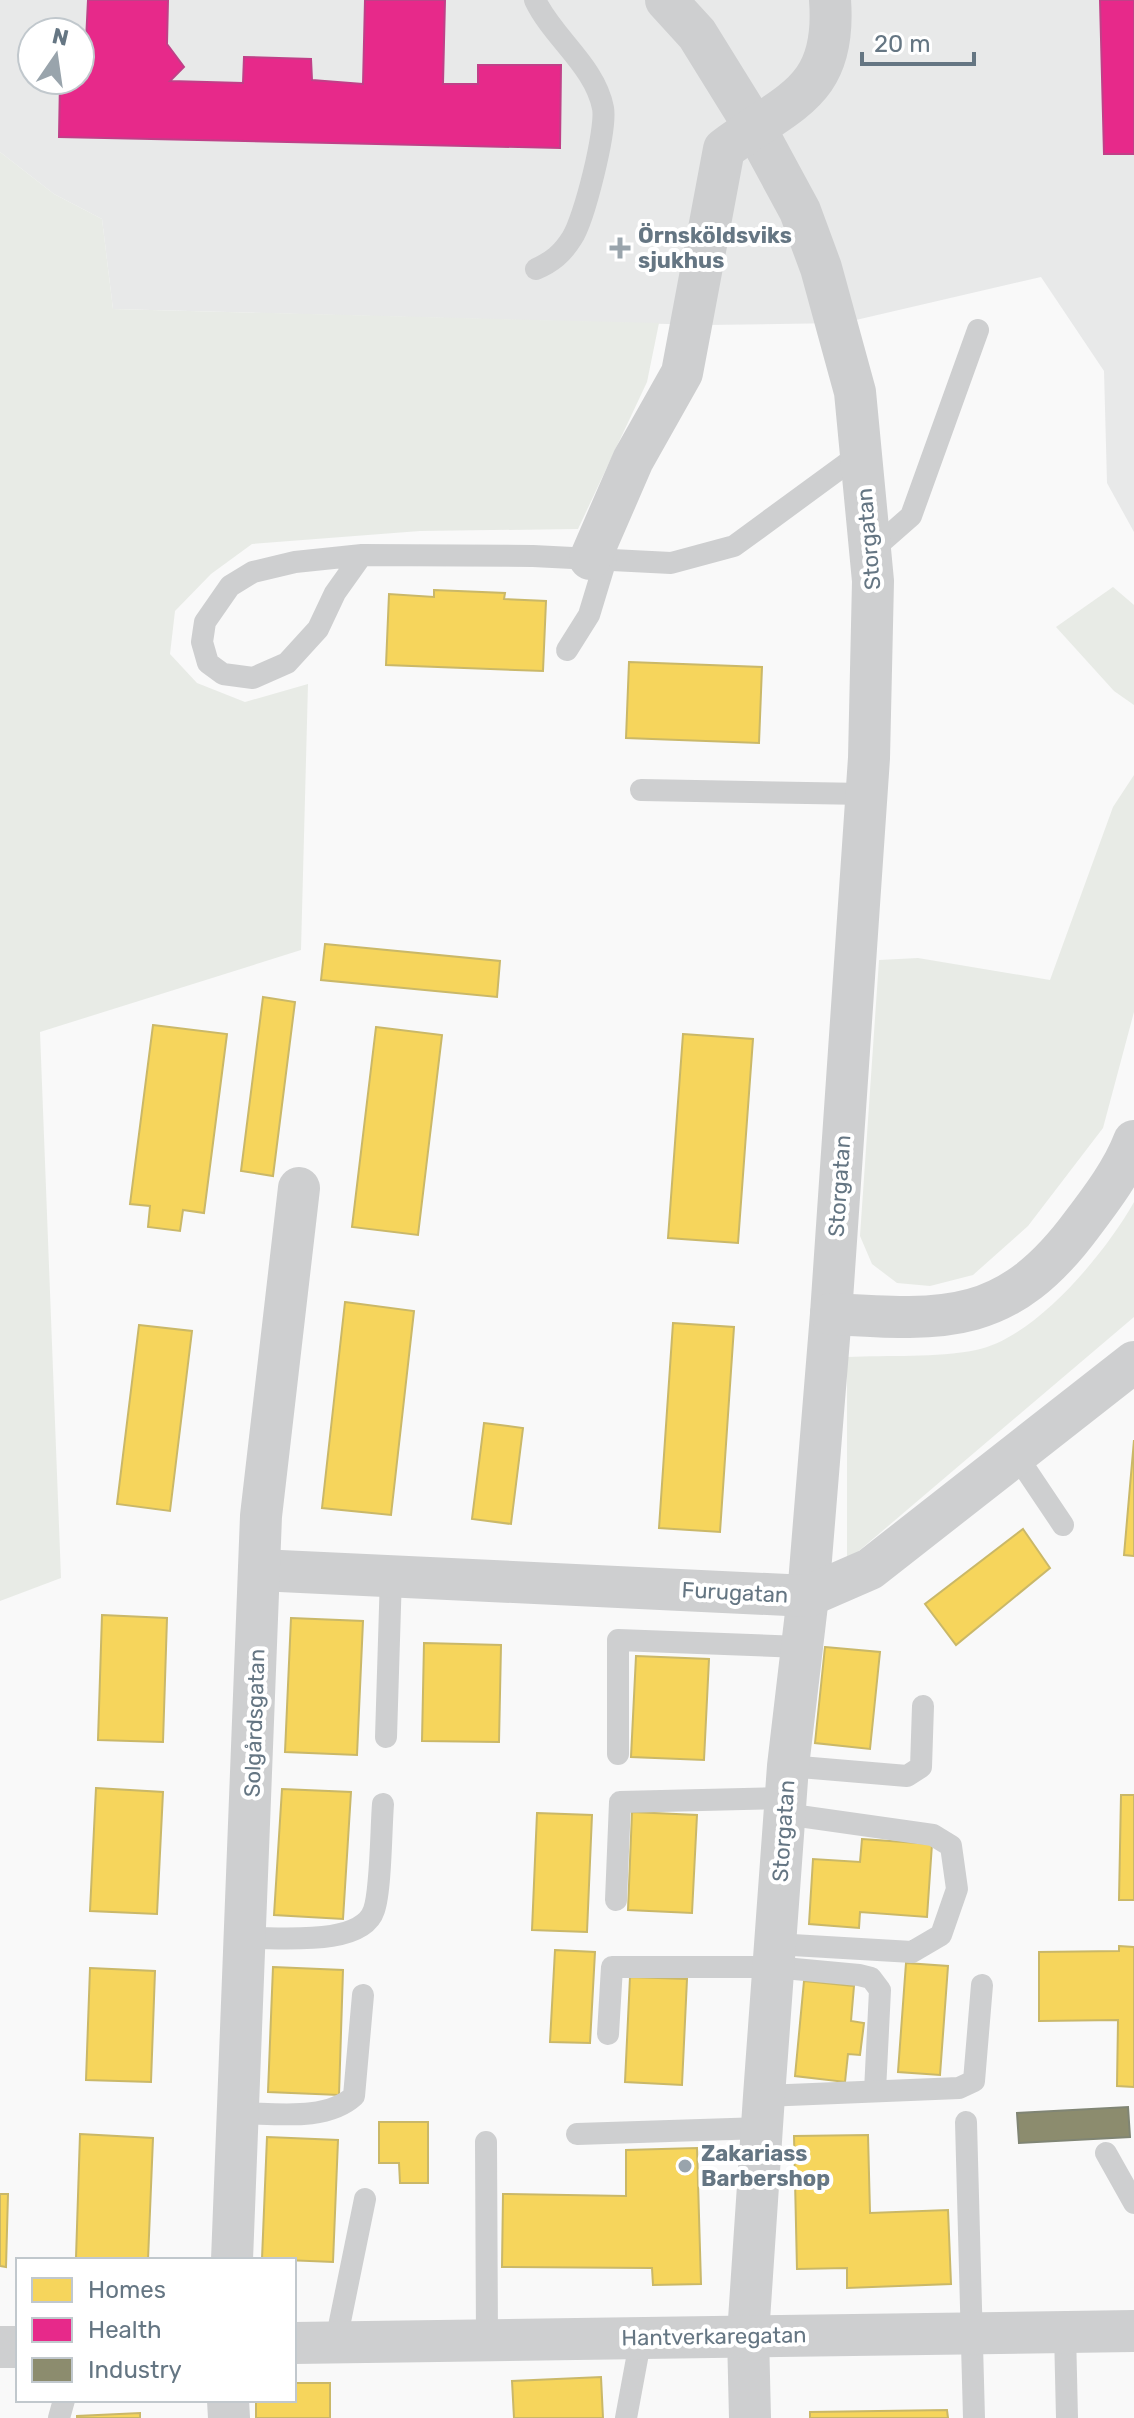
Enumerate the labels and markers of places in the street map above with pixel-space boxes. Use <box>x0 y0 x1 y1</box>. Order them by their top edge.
place label: Örnsköldsviks sjukhus <box>638 222 792 274</box>
marker: Örnsköldsviks sjukhus <box>609 237 631 259</box>
place label: Zakariass Barbershop <box>701 2140 830 2192</box>
marker: Zakariass Barbershop <box>676 2157 694 2175</box>

